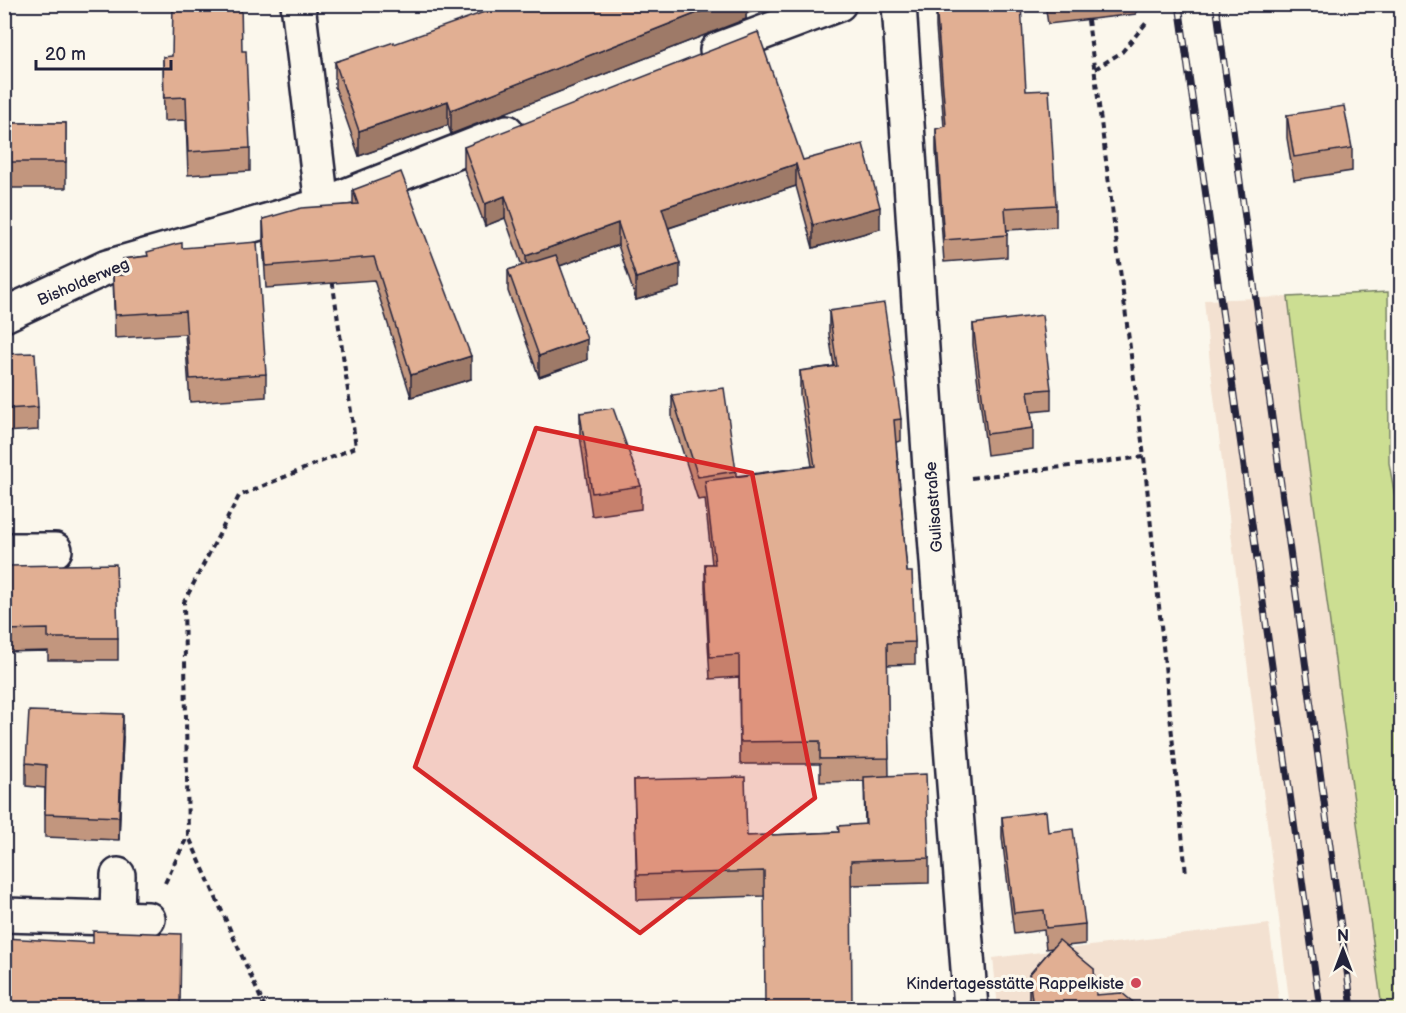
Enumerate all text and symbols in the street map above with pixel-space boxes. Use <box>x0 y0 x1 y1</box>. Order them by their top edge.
scale bar <box>36 33 171 71</box>
text: 20 m <box>45 44 86 65</box>
street label: Bisholderweg <box>35 255 132 310</box>
street label: Gulisastraße <box>922 460 947 553</box>
north arrow <box>1313 920 1373 980</box>
text: N <box>1337 927 1349 946</box>
place label: Kindertagesstätte Rappelkiste <box>906 975 1125 994</box>
marker: Kindertagesstätte Rappelkiste <box>1129 976 1143 990</box>

